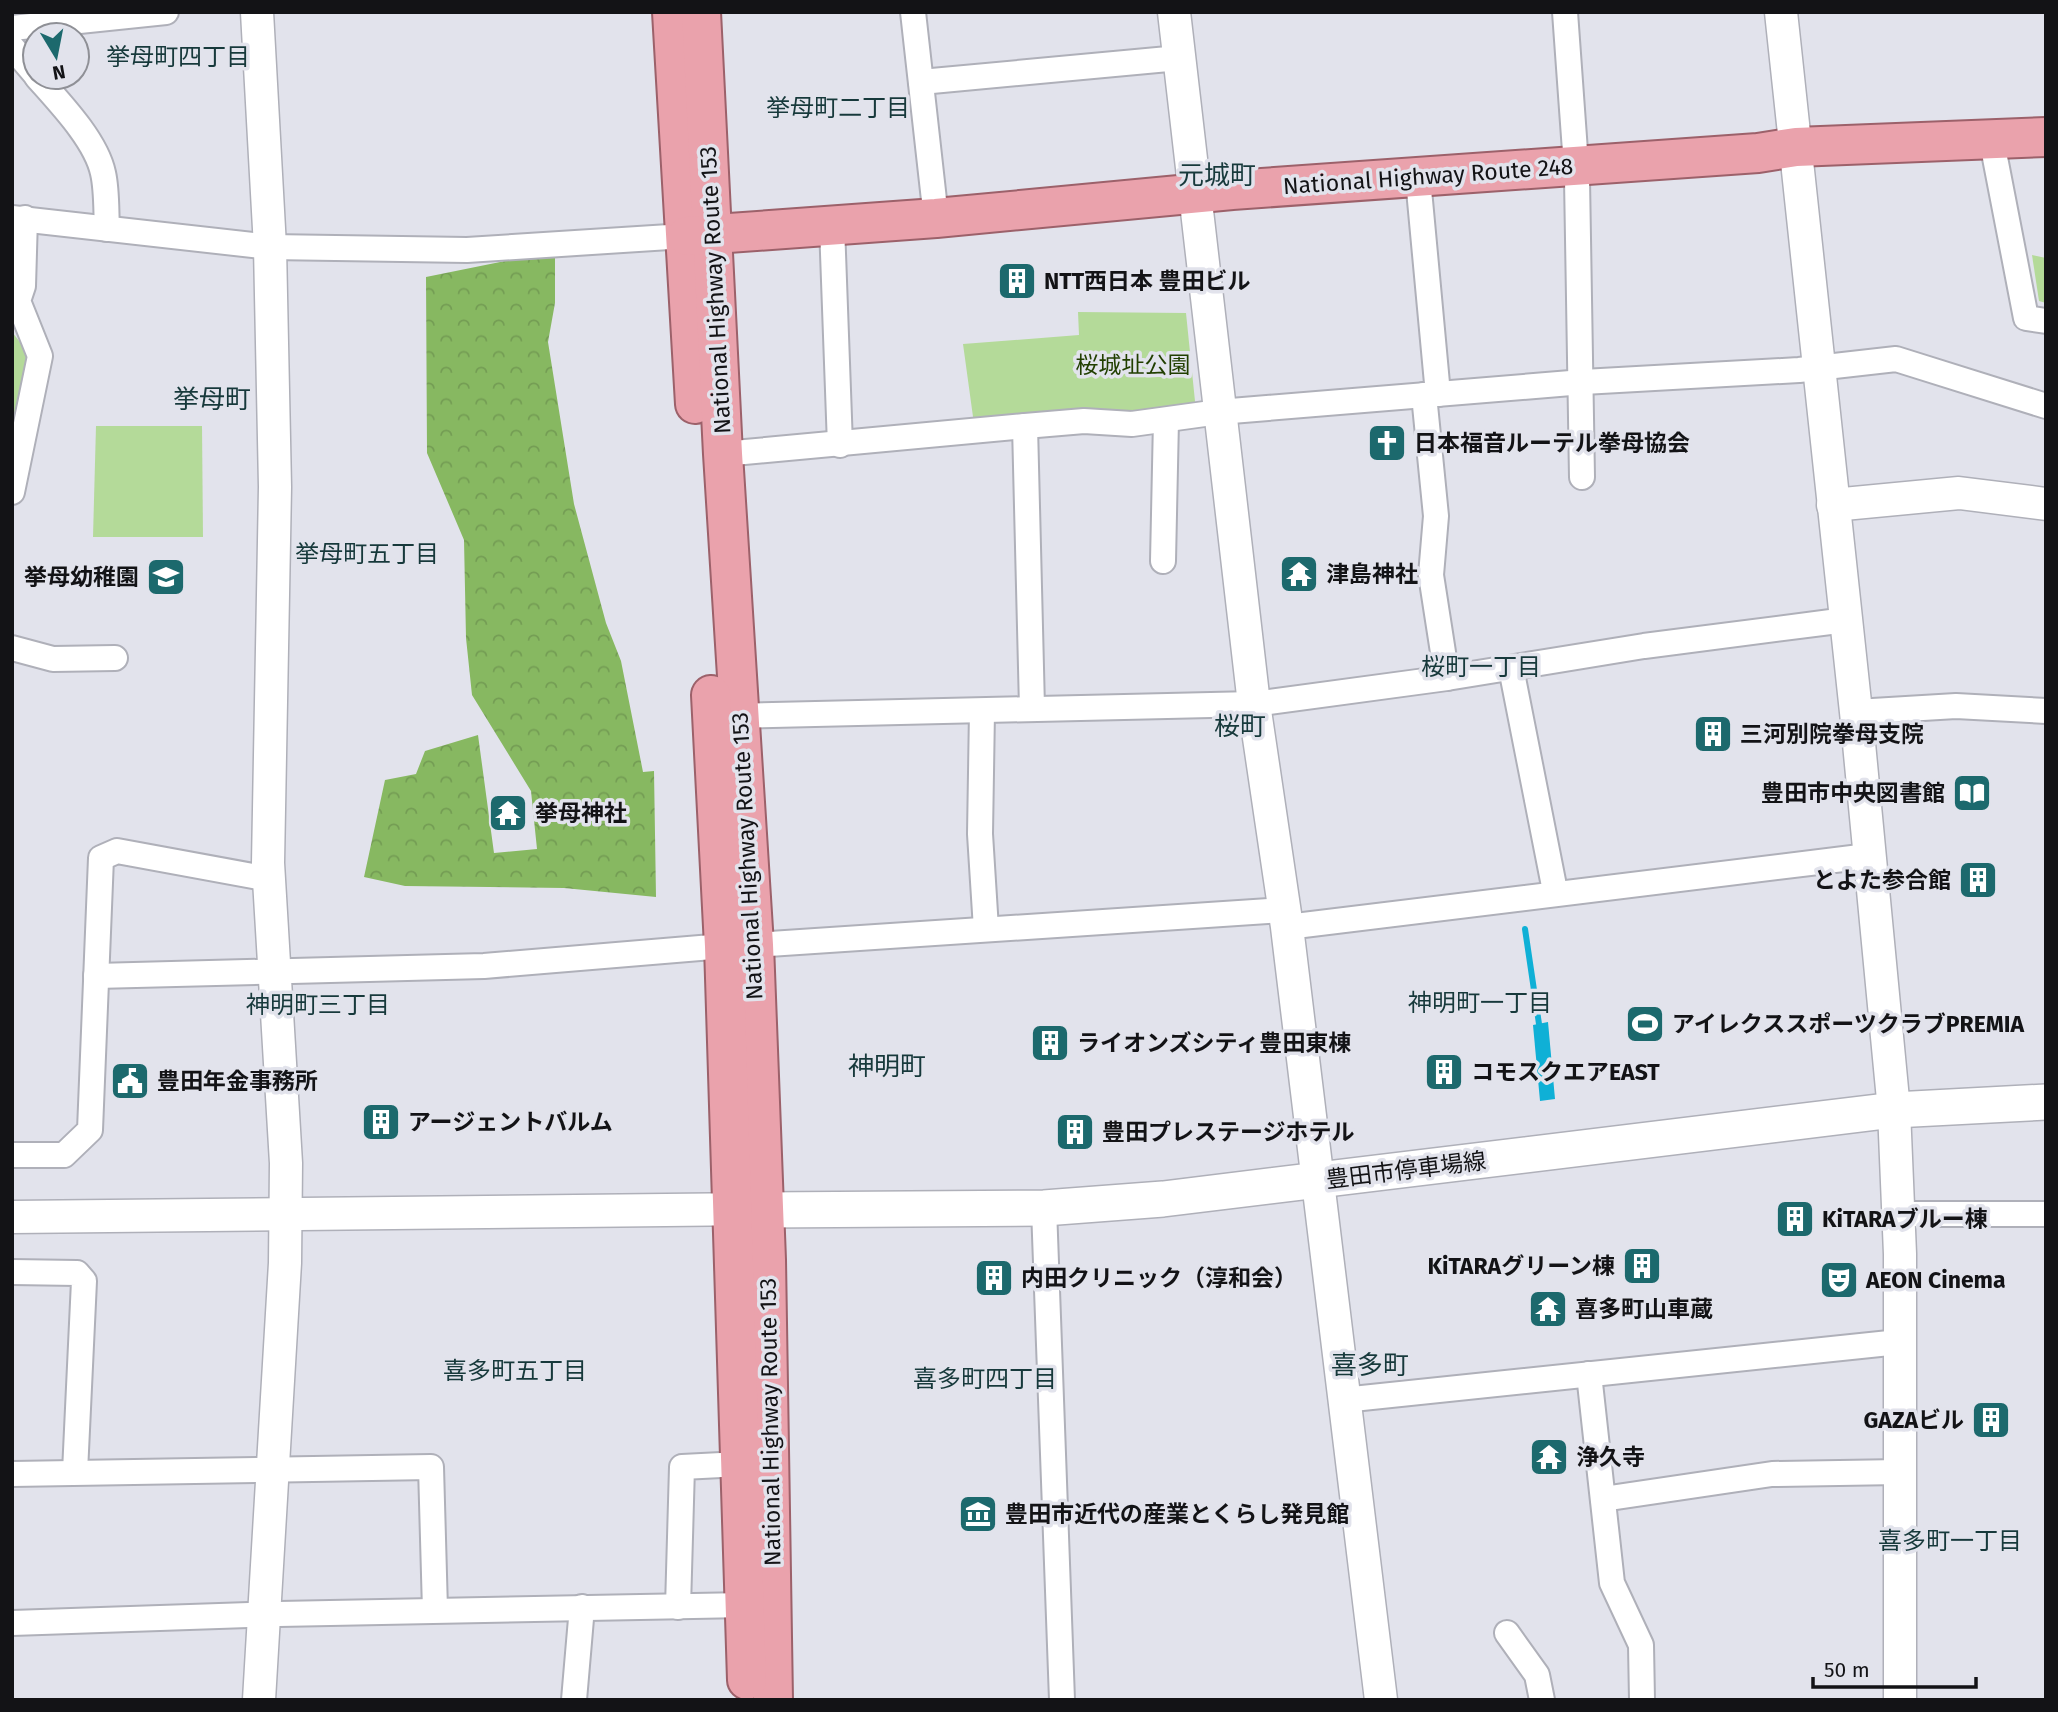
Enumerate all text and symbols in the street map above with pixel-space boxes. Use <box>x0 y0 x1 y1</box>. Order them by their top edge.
north arrow <box>21 21 91 91</box>
district label: 挙母町四丁目 <box>106 43 250 71</box>
text: N <box>51 60 67 85</box>
district label: 挙母町二丁目 <box>766 94 910 122</box>
street label: National Highway Route 153 <box>693 145 737 435</box>
street label: National Highway Route 248 <box>1282 152 1574 200</box>
district label: 元城町 <box>1178 160 1256 191</box>
building icon: NTT西日本 豊田ビル <box>996 260 1038 302</box>
place label: NTT西日本 豊田ビル <box>1044 267 1251 295</box>
park label: 桜城址公園 <box>1076 351 1191 379</box>
district label: 挙母町 <box>173 384 251 415</box>
church icon: 日本福音ルーテル拳母協会 <box>1366 422 1408 464</box>
place label: 日本福音ルーテル拳母協会 <box>1414 429 1690 457</box>
district label: 挙母町五丁目 <box>295 540 439 568</box>
temple icon: 津島神社 <box>1278 553 1320 595</box>
school or university icon: 挙母幼稚園 <box>145 556 187 598</box>
place label: 津島神社 <box>1326 560 1418 588</box>
place label: 挙母幼稚園 <box>24 563 139 591</box>
district label: 桜町一丁目 <box>1421 653 1541 681</box>
street label: National Highway Route 153 <box>725 711 769 1001</box>
district label: 桜町 <box>1214 711 1266 742</box>
building icon: 三河別院拳母支院 <box>1692 713 1734 755</box>
place label: 三河別院拳母支院 <box>1740 720 1924 748</box>
library icon: 豊田市中央図書館 <box>1951 772 1993 814</box>
place label: 豊田市中央図書館 <box>1761 779 1945 807</box>
temple icon: 挙母神社 <box>487 792 529 834</box>
place label: 挙母神社 <box>535 799 627 827</box>
building icon: とよた参合館 <box>1957 859 1999 901</box>
place label: とよた参合館 <box>1813 866 1951 894</box>
district label: 神明町一丁目 <box>1408 989 1552 1017</box>
district label: 神明町三丁目 <box>246 991 390 1019</box>
sports icon: アイレクススポーツクラブPREMIA <box>1624 1003 1666 1045</box>
place label: アイレクススポーツクラブPREMIA <box>1672 1010 2025 1038</box>
building icon: ライオンズシティ豊田東棟 <box>1029 1022 1071 1064</box>
place label: ライオンズシティ豊田東棟 <box>1077 1029 1351 1057</box>
district label: 神明町 <box>848 1051 926 1082</box>
building icon: コモスクエアEAST <box>1423 1051 1465 1093</box>
place label: コモスクエアEAST <box>1471 1058 1660 1086</box>
public building icon: 豊田年金事務所 <box>109 1060 151 1102</box>
place label: 豊田年金事務所 <box>157 1067 318 1095</box>
building icon: アージェントバルム <box>360 1101 402 1143</box>
place label: アージェントバルム <box>408 1108 613 1136</box>
building icon: 豊田プレステージホテル <box>1054 1111 1096 1153</box>
place label: 豊田プレステージホテル <box>1102 1118 1355 1146</box>
street label: 豊田市停車場線 <box>1324 1146 1488 1194</box>
building icon: KiTARAブルー棟 <box>1774 1198 1816 1240</box>
place label: KiTARAブルー棟 <box>1822 1205 1988 1233</box>
building icon: KiTARAグリーン棟 <box>1621 1245 1663 1287</box>
place label: KiTARAグリーン棟 <box>1428 1252 1615 1280</box>
building icon: 内田クリニック（淳和会） <box>973 1257 1015 1299</box>
theatre icon: AEON Cinema <box>1818 1259 1860 1301</box>
place label: 内田クリニック（淳和会） <box>1021 1264 1297 1292</box>
place label: AEON Cinema <box>1865 1266 2006 1294</box>
street label: National Highway Route 153 <box>753 1278 787 1566</box>
temple icon: 喜多町山車蔵 <box>1527 1288 1569 1330</box>
place label: 喜多町山車蔵 <box>1575 1295 1713 1323</box>
district label: 喜多町 <box>1331 1350 1409 1381</box>
district label: 喜多町五丁目 <box>443 1357 587 1385</box>
district label: 喜多町四丁目 <box>913 1365 1057 1393</box>
building icon: GAZAビル <box>1970 1399 2012 1441</box>
place label: GAZAビル <box>1864 1406 1964 1434</box>
temple icon: 浄久寺 <box>1528 1436 1570 1478</box>
place label: 浄久寺 <box>1576 1443 1645 1471</box>
museum icon: 豊田市近代の産業とくらし発見館 <box>957 1493 999 1535</box>
place label: 豊田市近代の産業とくらし発見館 <box>1005 1500 1349 1528</box>
district label: 喜多町一丁目 <box>1878 1527 2022 1555</box>
scale bar <box>1813 1646 1976 1690</box>
text: 50 m <box>1824 1657 1870 1683</box>

